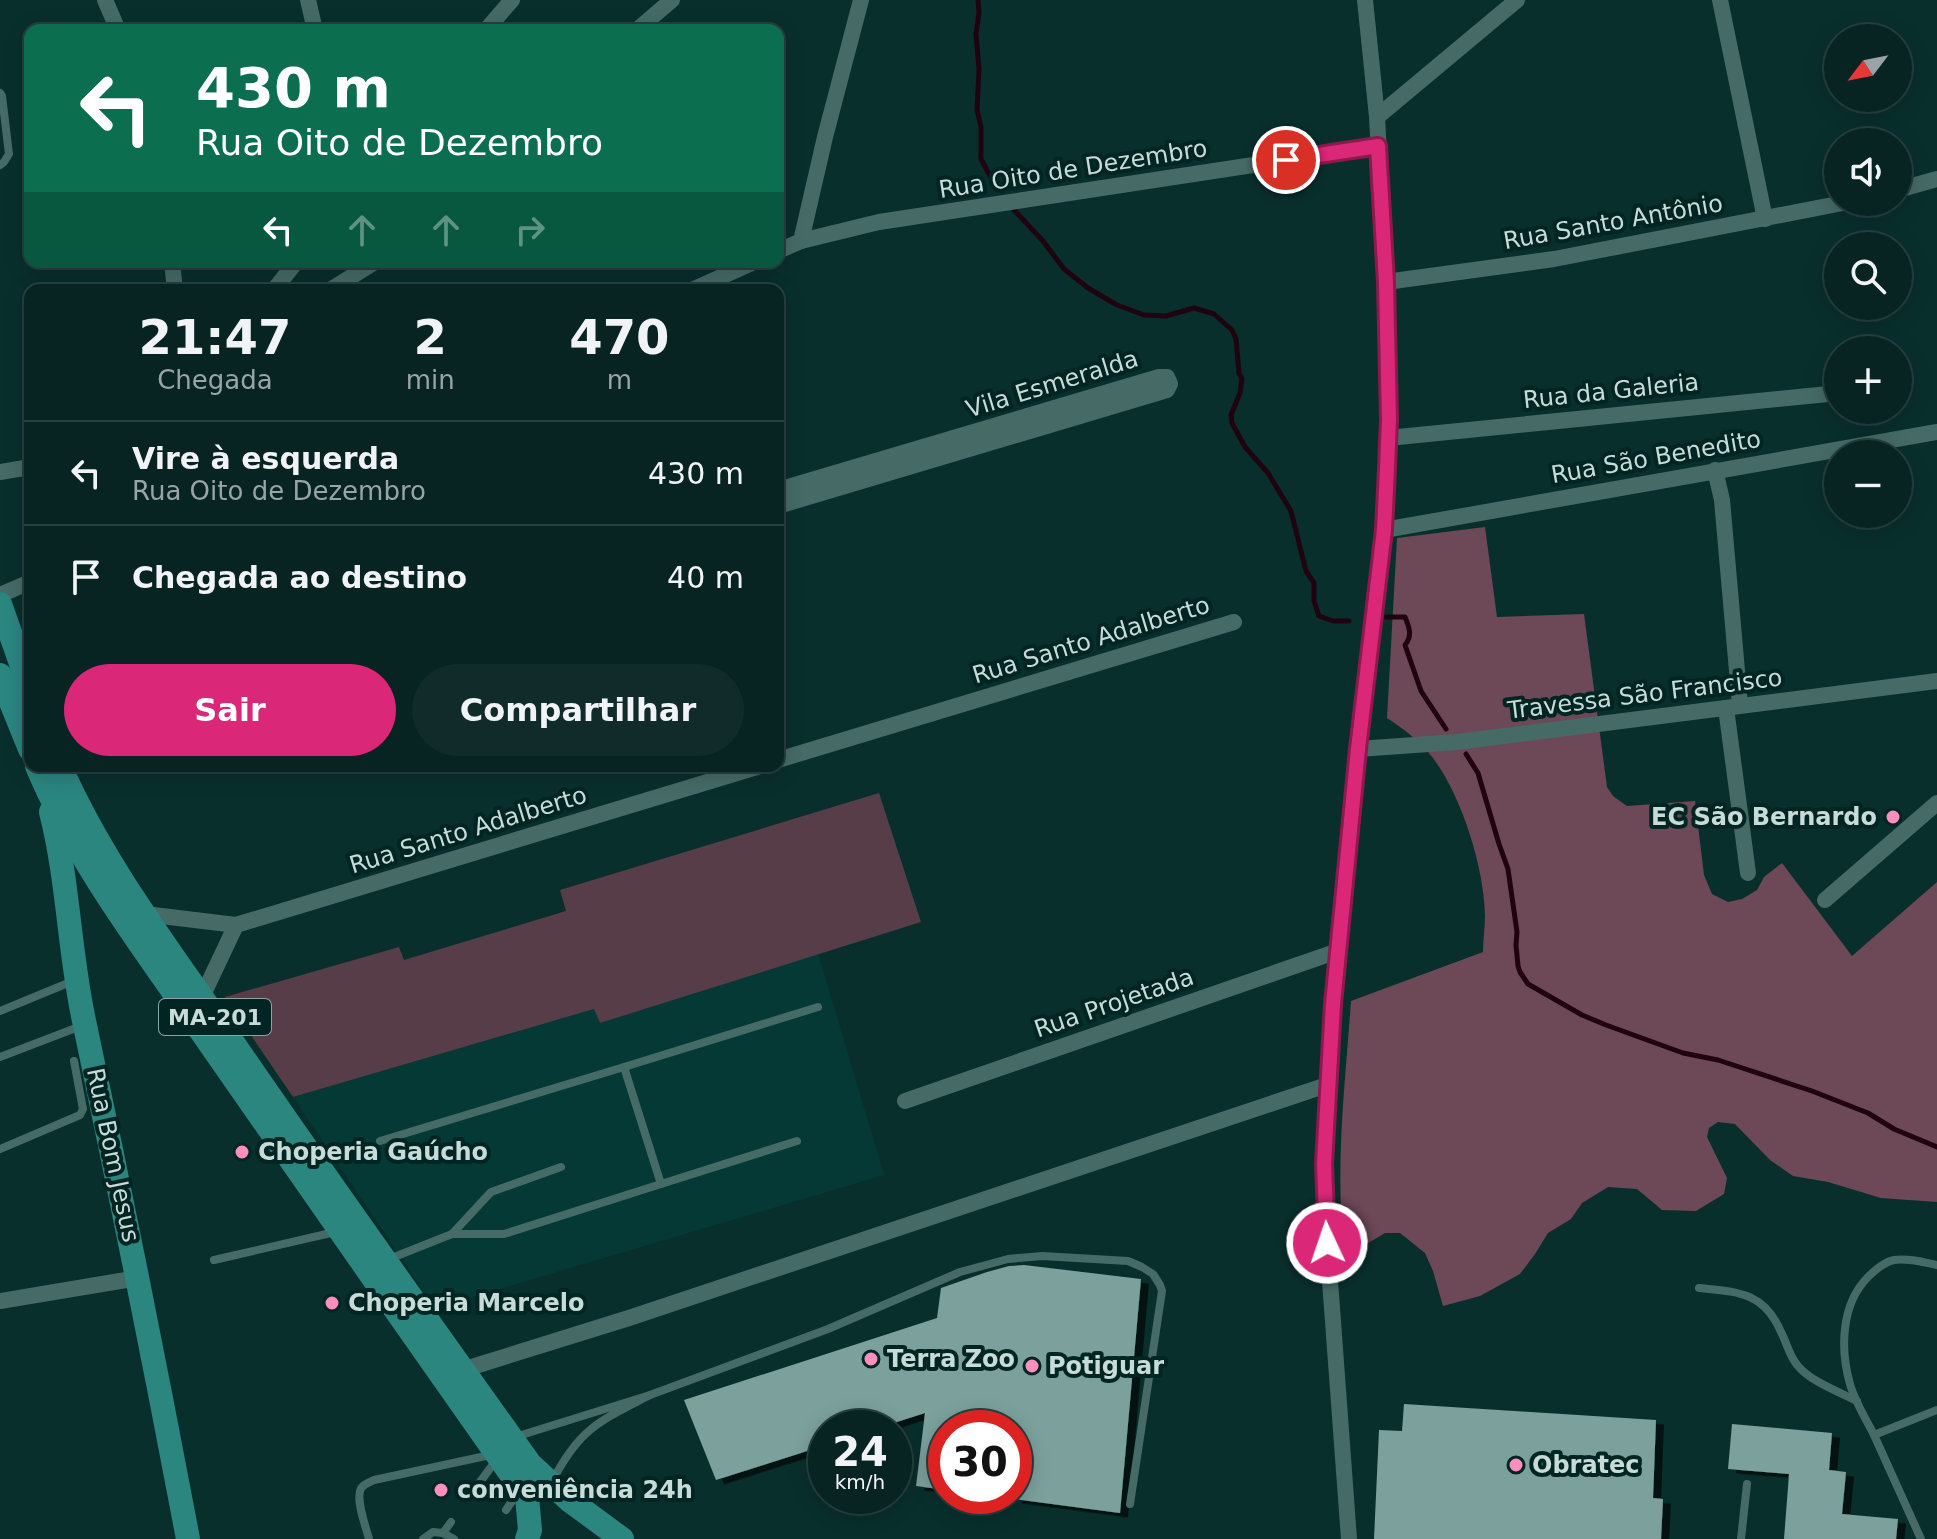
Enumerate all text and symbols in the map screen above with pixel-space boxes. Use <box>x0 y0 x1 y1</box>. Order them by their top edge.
north arrow <box>1824 24 1912 112</box>
map controls <box>1824 24 1912 528</box>
text: 430 m <box>196 55 391 120</box>
icon: left <box>64 56 168 160</box>
text: Rua Oito de Dezembro <box>196 122 603 163</box>
pin <box>1252 126 1320 194</box>
button: sound <box>1824 128 1912 216</box>
street label: Rua Oito de Dezembro <box>937 134 1209 204</box>
icon: arrive <box>1264 138 1308 182</box>
street label: Rua Santo Antônio <box>1501 189 1725 255</box>
icon: left <box>256 208 300 252</box>
icon: ahead <box>340 208 384 252</box>
icon: ahead <box>424 208 468 252</box>
icon: right <box>508 208 552 252</box>
button: search <box>1824 232 1912 320</box>
text: 21:47 <box>138 309 291 365</box>
text: 2 <box>414 309 447 365</box>
text: 470 <box>569 309 669 365</box>
button: + <box>1824 336 1912 424</box>
street label: Vila Esmeralda <box>963 345 1141 423</box>
text: Chegada <box>157 365 273 395</box>
text: min <box>406 365 455 395</box>
text: m <box>607 365 632 395</box>
street label: Rua da Galeria <box>1522 368 1700 414</box>
street label: Rua São Benedito <box>1549 425 1763 489</box>
button: − <box>1824 440 1912 528</box>
text: Vire à esquerda <box>132 441 399 476</box>
icon: left <box>64 451 108 495</box>
text: 430 m <box>648 456 744 491</box>
text: Rua Oito de Dezembro <box>132 476 426 506</box>
icon: arrive <box>64 555 108 599</box>
text: Chegada ao destino <box>132 560 467 595</box>
text: 40 m <box>667 560 744 595</box>
street label: Rua Santo Adalberto <box>969 591 1213 689</box>
street label: Travessa São Francisco <box>1505 663 1784 725</box>
button: Sair <box>64 664 396 756</box>
button: Compartilhar <box>412 664 744 756</box>
street label: Rua Santo Adalberto <box>346 781 590 879</box>
place label: EC São Bernardo <box>1651 803 1877 831</box>
marker: EC São Bernardo <box>1884 808 1902 826</box>
street label: Rua Projetada <box>1031 963 1197 1043</box>
road number: MA-201 <box>159 999 271 1035</box>
street label: Rua Bom Jesus <box>81 1065 145 1245</box>
place label: Choperia Gaúcho <box>258 1138 488 1166</box>
marker: Choperia Gaúcho <box>233 1143 251 1161</box>
position arrow <box>1285 1201 1369 1285</box>
place label: Choperia Marcelo <box>348 1289 584 1317</box>
marker: Choperia Marcelo <box>323 1294 341 1312</box>
place label: Terra Zoo <box>887 1345 1015 1373</box>
marker: Terra Zoo <box>862 1350 880 1368</box>
place label: Potiguar <box>1048 1352 1164 1380</box>
marker: Potiguar <box>1023 1357 1041 1375</box>
speed limit sign: 30 <box>928 1410 1032 1514</box>
text: 24 <box>832 1429 888 1475</box>
place label: Obratec <box>1532 1451 1640 1479</box>
marker: Obratec <box>1507 1456 1525 1474</box>
text: km/h <box>835 1470 885 1494</box>
place label: conveniência 24h <box>457 1476 693 1504</box>
marker: conveniência 24h <box>432 1481 450 1499</box>

